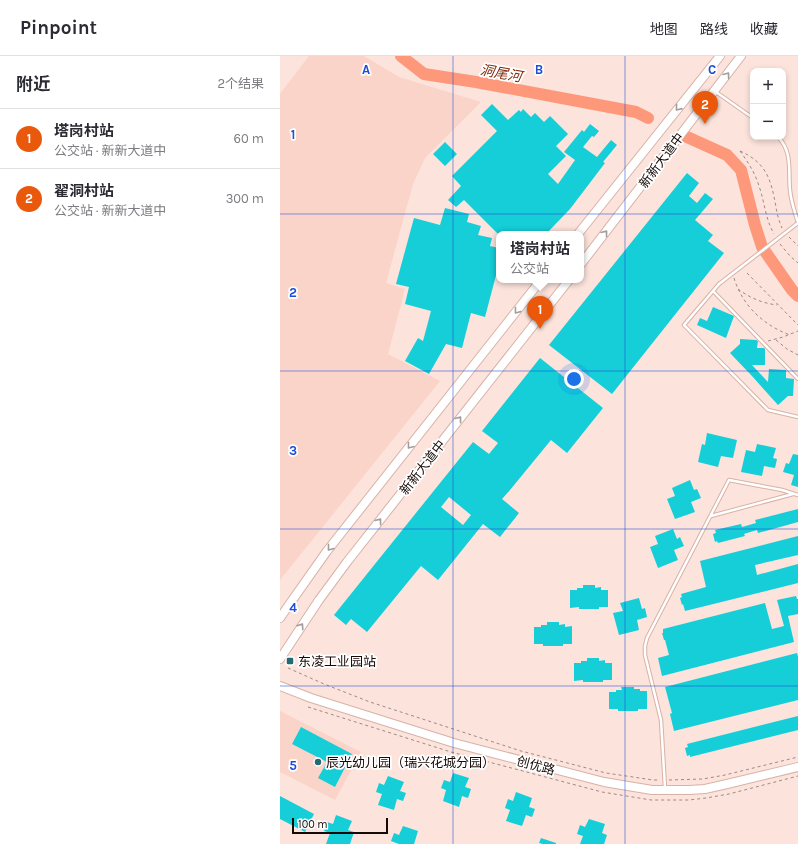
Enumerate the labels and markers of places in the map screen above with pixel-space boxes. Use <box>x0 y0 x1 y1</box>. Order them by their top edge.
pin: 2 <box>692 91 718 124</box>
pin: 1 <box>527 296 553 329</box>
place label: 东凌工业园站 <box>298 654 376 669</box>
marker: 东凌工业园站 <box>285 656 295 666</box>
place label: 辰光幼儿园（瑞兴花城分园） <box>326 755 495 770</box>
marker: 辰光幼儿园（瑞兴花城分园） <box>313 757 323 767</box>

